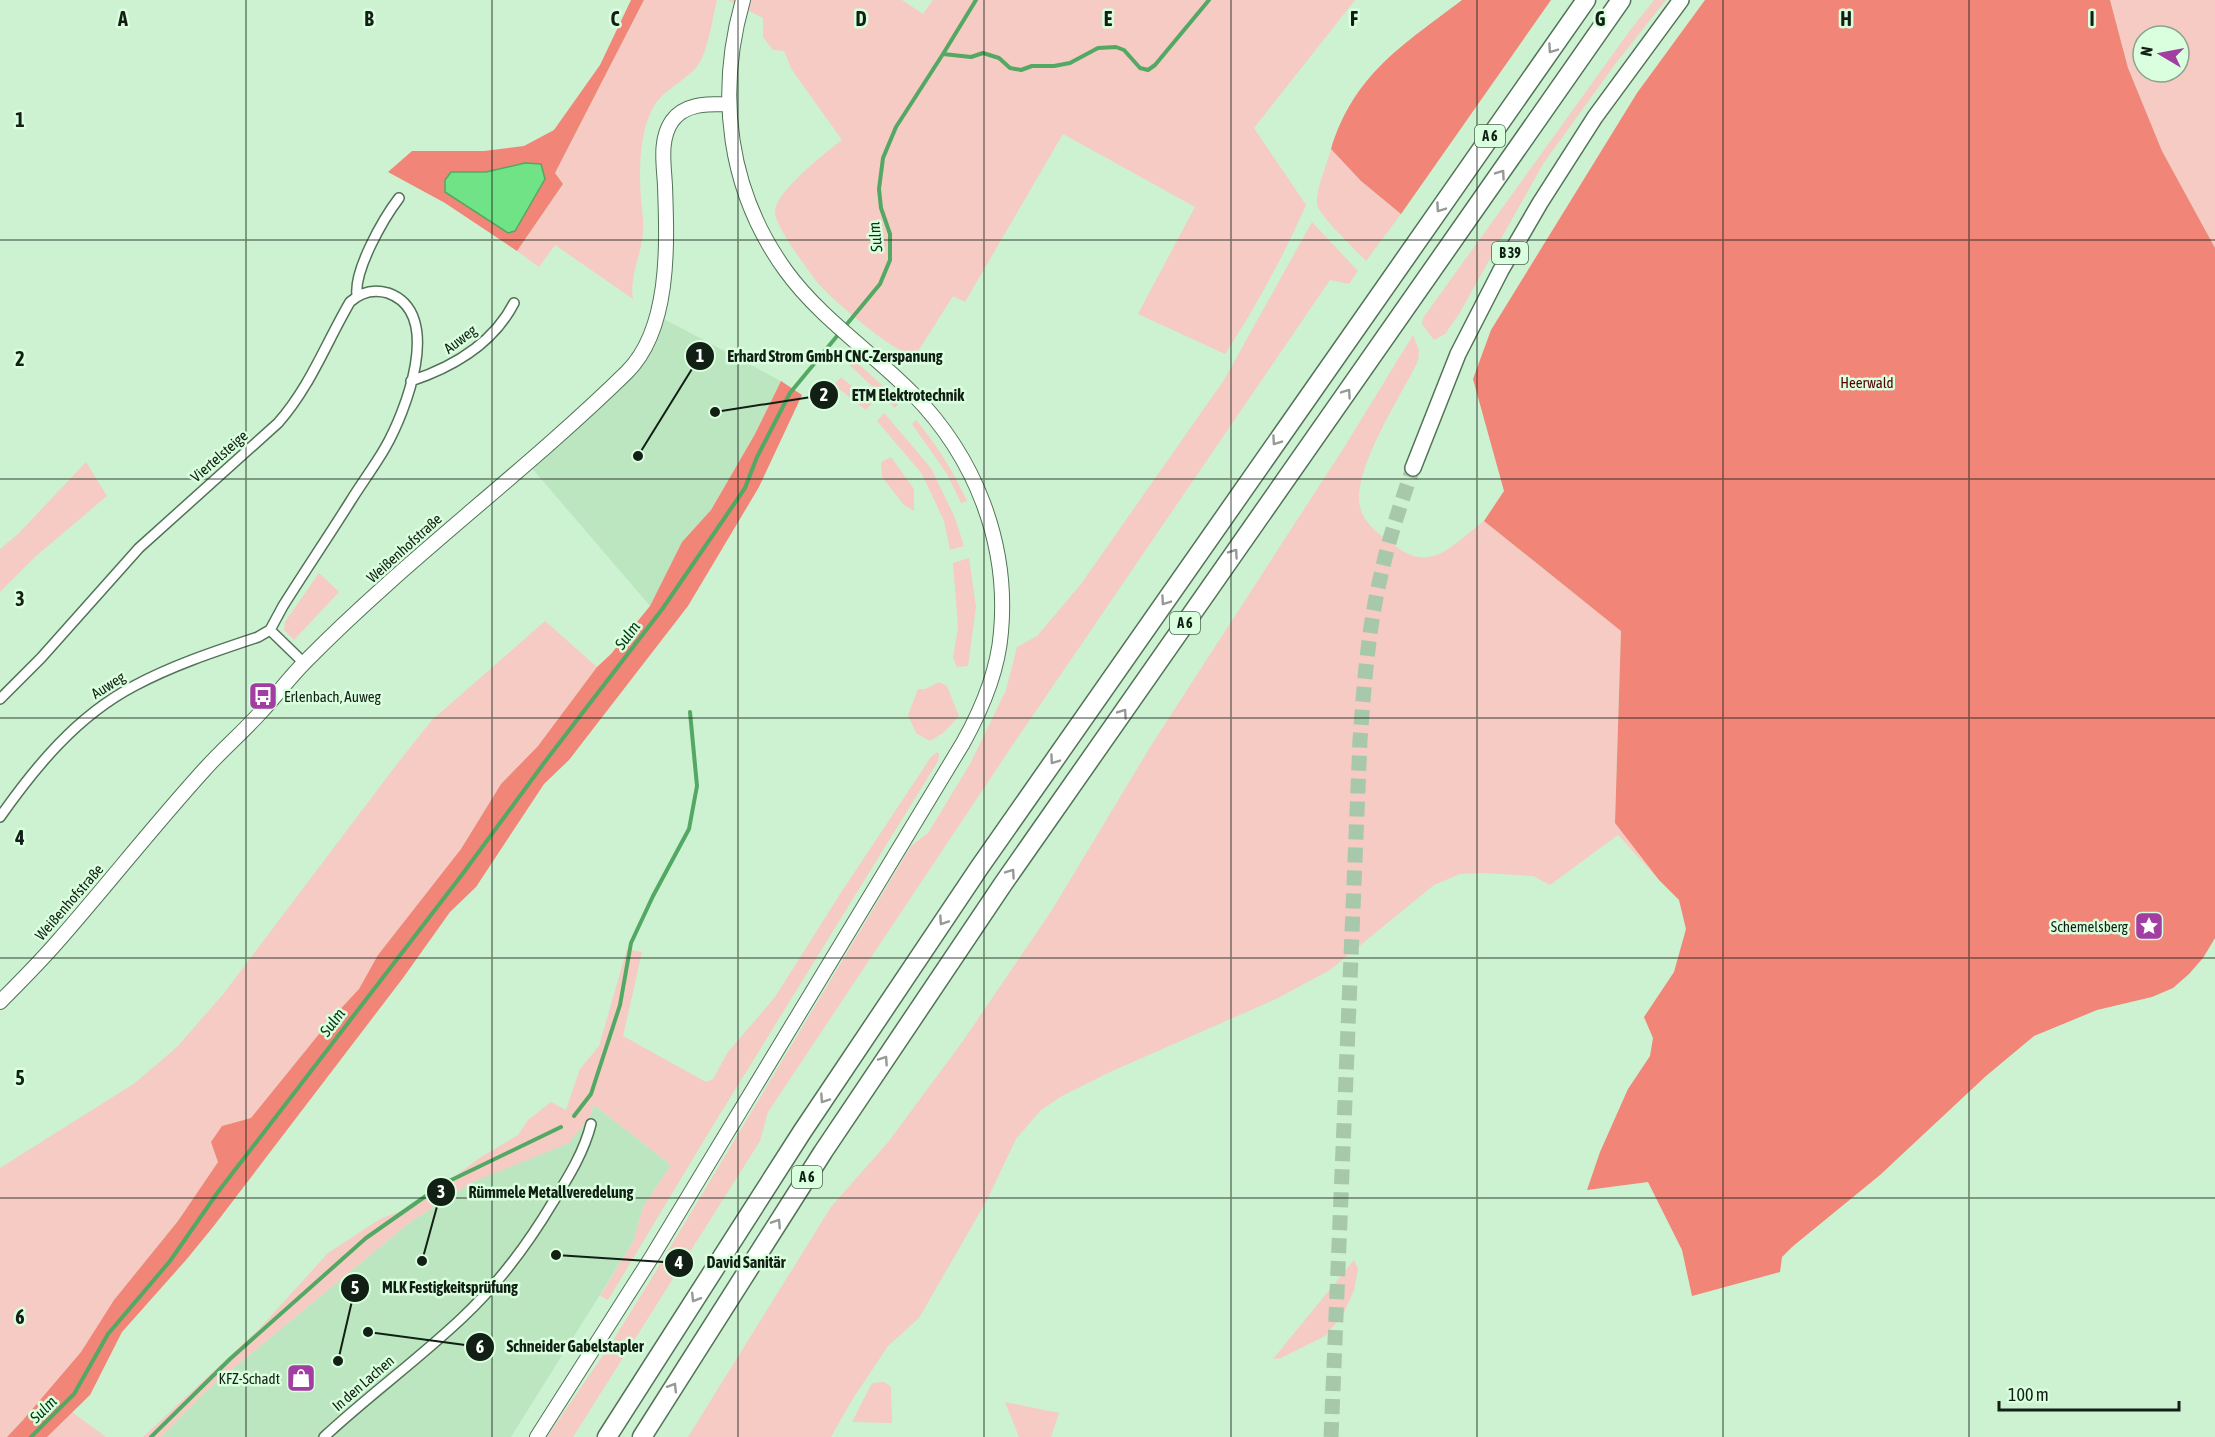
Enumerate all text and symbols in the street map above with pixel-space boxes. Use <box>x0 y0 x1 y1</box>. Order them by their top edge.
text: A <box>117 7 128 30</box>
text: B <box>364 7 374 30</box>
text: C <box>611 7 620 30</box>
text: D <box>855 7 867 30</box>
text: E <box>1104 7 1113 30</box>
text: F <box>1350 7 1358 30</box>
text: G <box>1595 7 1606 30</box>
text: H <box>1840 7 1852 30</box>
text: I <box>2089 7 2095 30</box>
north arrow <box>2131 24 2191 84</box>
one-way arrow <box>1548 42 1559 53</box>
text: N <box>2137 45 2156 58</box>
text: 1 <box>15 108 25 131</box>
road number: A 6 <box>1475 125 1505 147</box>
one-way arrow <box>1494 170 1505 181</box>
one-way arrow <box>1436 202 1447 213</box>
water label: Sulm <box>864 221 886 254</box>
road number: B 39 <box>1492 242 1528 264</box>
street label: Auweg <box>440 321 480 357</box>
callout: Erhard Strom GmbH CNC-Zerspanung <box>685 339 954 373</box>
text: 1 <box>696 345 704 366</box>
text: 2 <box>15 347 25 370</box>
text: Erhard Strom GmbH CNC-Zerspanung <box>727 347 943 365</box>
park label: Heerwald <box>1840 374 1894 391</box>
callout: ETM Elektrotechnik <box>809 378 976 412</box>
text: 2 <box>820 384 828 405</box>
text: ETM Elektrotechnik <box>852 386 965 404</box>
one-way arrow <box>1339 389 1350 400</box>
street label: Viertelsteige <box>187 427 251 485</box>
one-way arrow <box>1272 434 1283 445</box>
street label: Weißenhofstraße <box>363 510 445 586</box>
one-way arrow <box>1227 548 1238 559</box>
text: 3 <box>15 587 25 610</box>
one-way arrow <box>1161 594 1172 605</box>
road number: A 6 <box>1170 612 1200 634</box>
water label: Sulm <box>610 617 644 653</box>
street label: Auweg <box>88 668 128 702</box>
bus stop icon: Erlenbach, Auweg <box>247 680 279 712</box>
place label: Erlenbach, Auweg <box>284 688 382 705</box>
one-way arrow <box>1116 708 1127 719</box>
one-way arrow <box>1050 754 1061 765</box>
text: 4 <box>14 826 25 849</box>
street label: Weißenhofstraße <box>31 860 107 943</box>
one-way arrow <box>1004 868 1015 879</box>
place icon: Schemelsberg <box>2133 910 2165 942</box>
one-way arrow <box>939 915 950 926</box>
place label: Schemelsberg <box>2051 918 2129 935</box>
water label: Sulm <box>315 1004 349 1040</box>
one-way arrow <box>877 1055 888 1066</box>
text: 5 <box>15 1066 25 1089</box>
one-way arrow <box>820 1092 831 1103</box>
road number: A 6 <box>792 1166 822 1188</box>
callout: Rümmele Metallveredelung <box>426 1175 645 1209</box>
text: 3 <box>437 1181 445 1202</box>
text: Rümmele Metallveredelung <box>469 1183 634 1201</box>
one-way arrow <box>770 1218 781 1229</box>
callout: David Sanitär <box>664 1246 797 1280</box>
text: 4 <box>674 1252 683 1273</box>
text: David Sanitär <box>707 1253 786 1271</box>
callout: MLK Festigkeitsprüfung <box>340 1271 530 1305</box>
text: 5 <box>351 1277 359 1298</box>
text: MLK Festigkeitsprüfung <box>382 1278 518 1296</box>
one-way arrow <box>691 1292 703 1302</box>
text: 6 <box>15 1305 25 1328</box>
callout: Schneider Gabelstapler <box>465 1330 656 1364</box>
text: 6 <box>476 1336 484 1357</box>
text: Schneider Gabelstapler <box>506 1337 644 1355</box>
street label: In den Lachen <box>329 1352 397 1414</box>
shop icon: KFZ-Schadt <box>285 1362 317 1394</box>
place label: KFZ-Schadt <box>219 1370 280 1387</box>
scale bar <box>1999 1374 2179 1412</box>
one-way arrow <box>666 1383 677 1394</box>
text: 100 m <box>2008 1384 2049 1405</box>
water label: Sulm <box>25 1392 60 1427</box>

